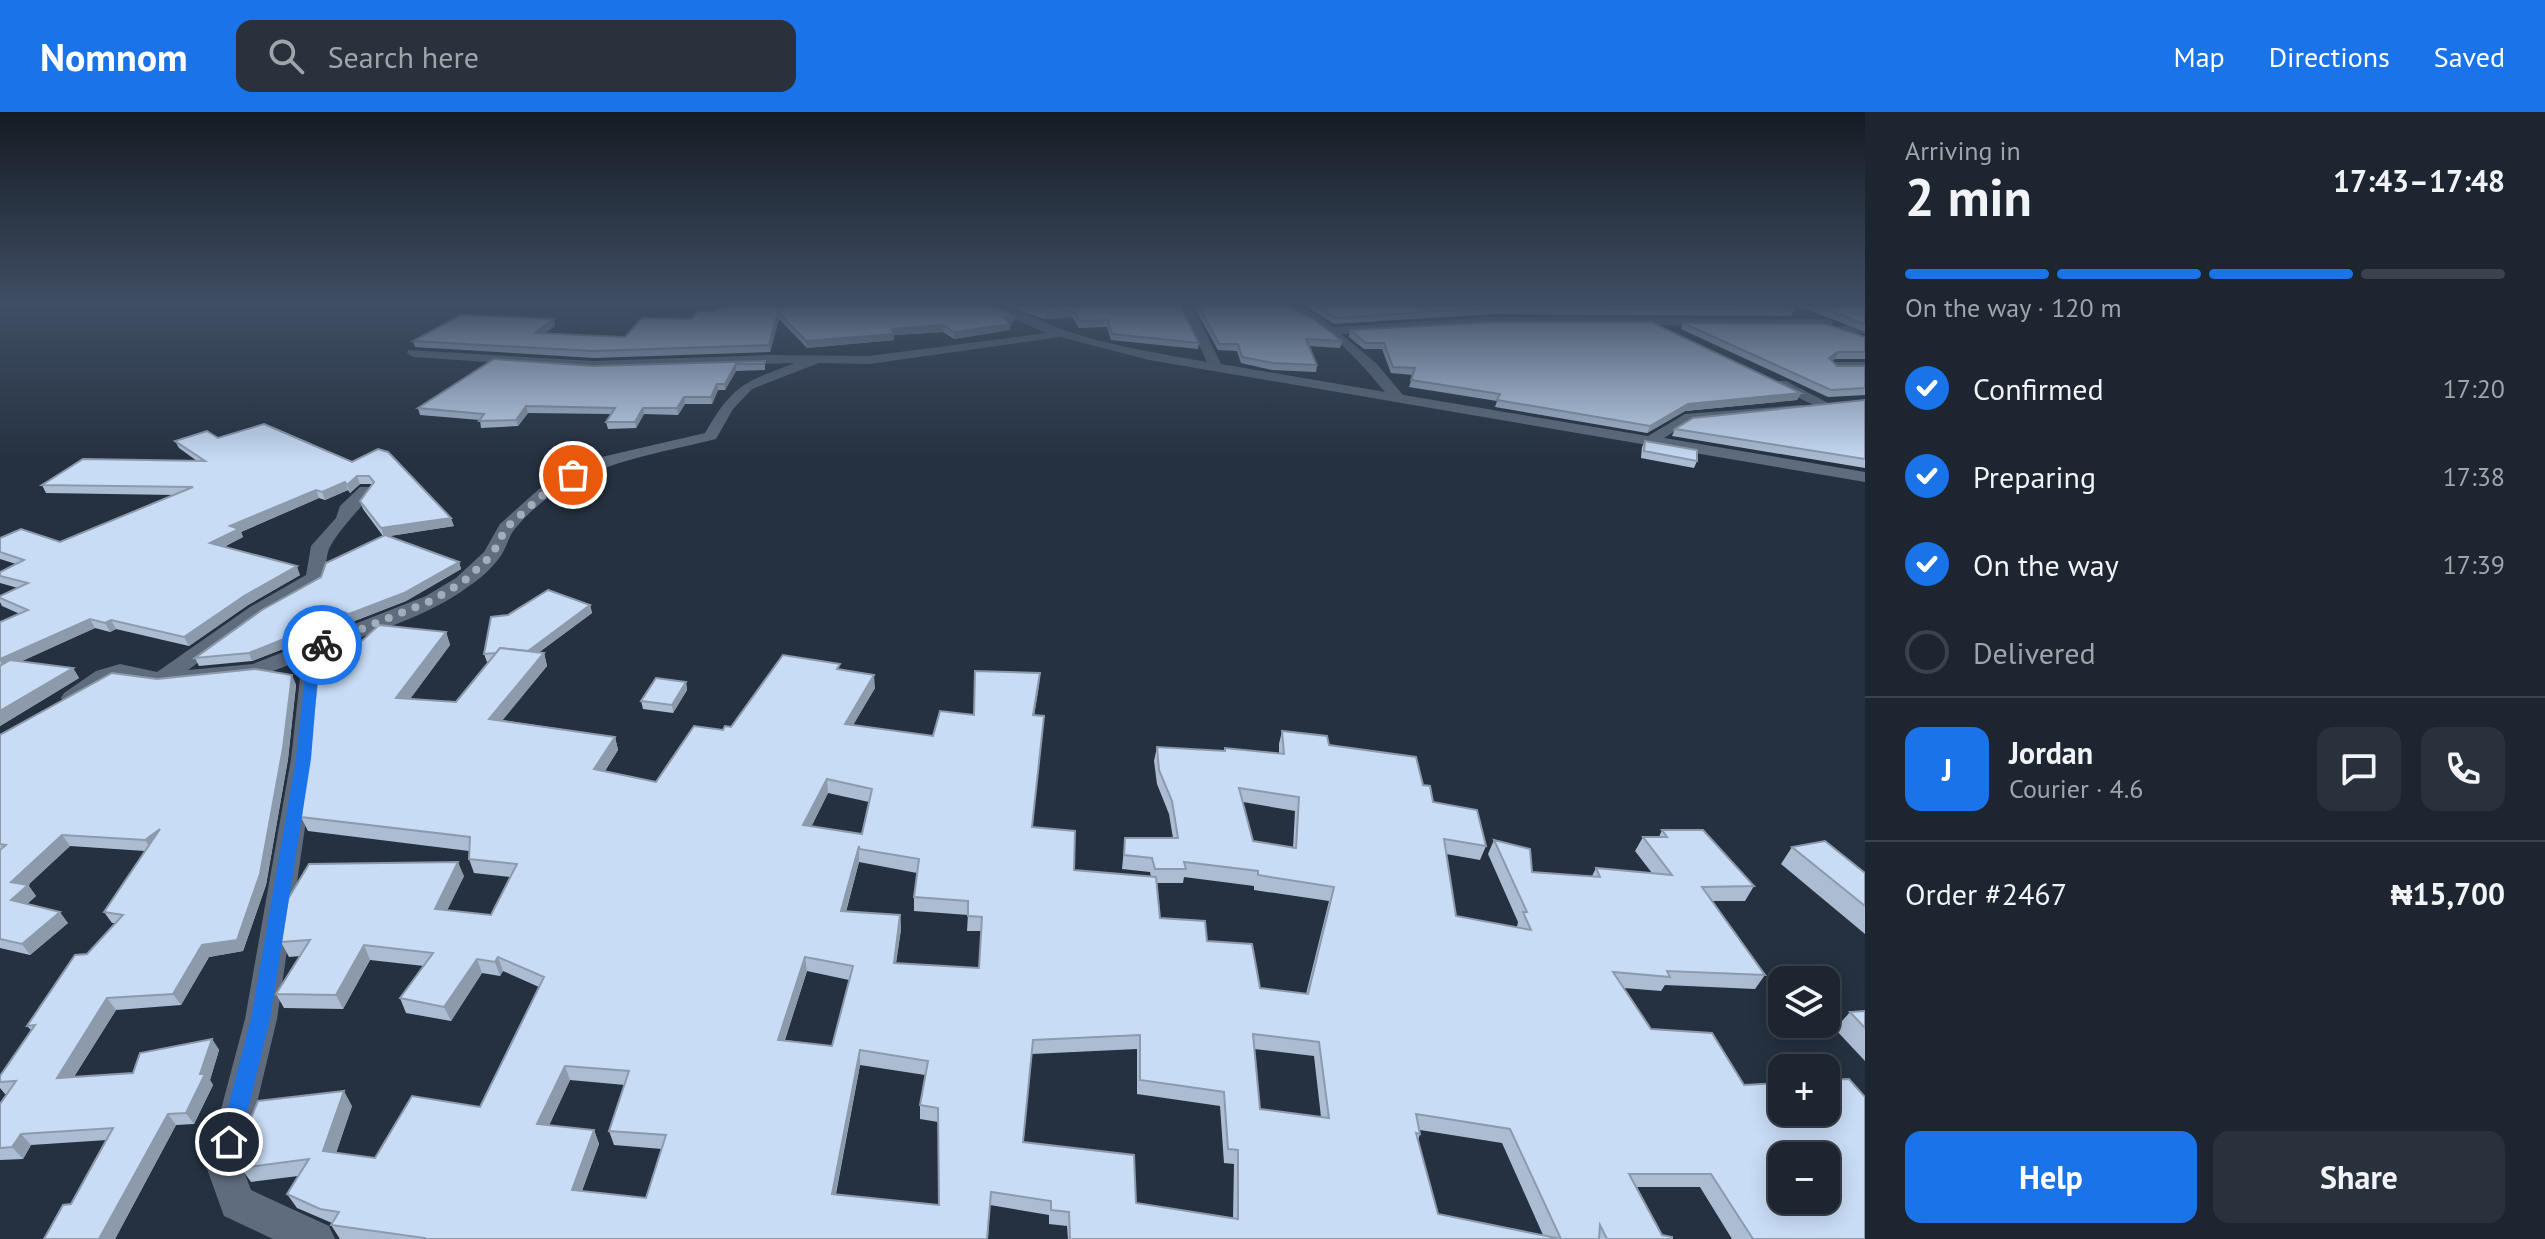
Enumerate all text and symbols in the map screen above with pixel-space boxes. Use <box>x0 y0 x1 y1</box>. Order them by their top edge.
search box <box>236 20 796 92</box>
text: Nomnom <box>40 32 188 81</box>
icon: search <box>264 34 308 78</box>
text: Search here <box>328 37 479 76</box>
text: Map <box>2174 38 2225 75</box>
text: Directions <box>2269 38 2390 75</box>
text: Saved <box>2434 38 2505 75</box>
text: Arriving in <box>1905 134 2021 167</box>
text: 17:43–17:48 <box>2333 161 2505 200</box>
text: 2 min <box>1905 163 2032 230</box>
text: On the way · 120 m <box>1905 291 2122 324</box>
icon: check <box>1905 366 1949 410</box>
text: Confirmed <box>1973 369 2104 408</box>
text: 17:20 <box>2443 372 2505 405</box>
pin <box>539 441 607 509</box>
icon: bag <box>551 453 595 497</box>
icon: check <box>1905 454 1949 498</box>
text: Preparing <box>1973 457 2096 496</box>
text: 17:38 <box>2443 460 2505 493</box>
icon: check <box>1905 542 1949 586</box>
text: On the way <box>1973 545 2119 584</box>
text: 17:39 <box>2443 548 2505 581</box>
courier <box>282 605 362 685</box>
icon: bike <box>300 623 344 667</box>
text: Delivered <box>1973 633 2096 672</box>
button: chat <box>2317 727 2401 811</box>
button: phone <box>2421 727 2505 811</box>
text: Jordan <box>2009 733 2093 772</box>
text: J <box>1942 750 1952 789</box>
text: Courier · 4.6 <box>2009 772 2143 805</box>
text: Order #2467 <box>1905 874 2067 913</box>
text: ₦15,700 <box>2391 874 2505 913</box>
map controls <box>1768 966 1840 1214</box>
button: layers <box>1768 966 1840 1038</box>
button: + <box>1768 1054 1840 1126</box>
pin <box>195 1108 263 1176</box>
icon: home <box>207 1120 251 1164</box>
button: Help <box>1905 1131 2197 1223</box>
button: Share <box>2213 1131 2505 1223</box>
button: − <box>1768 1142 1840 1214</box>

